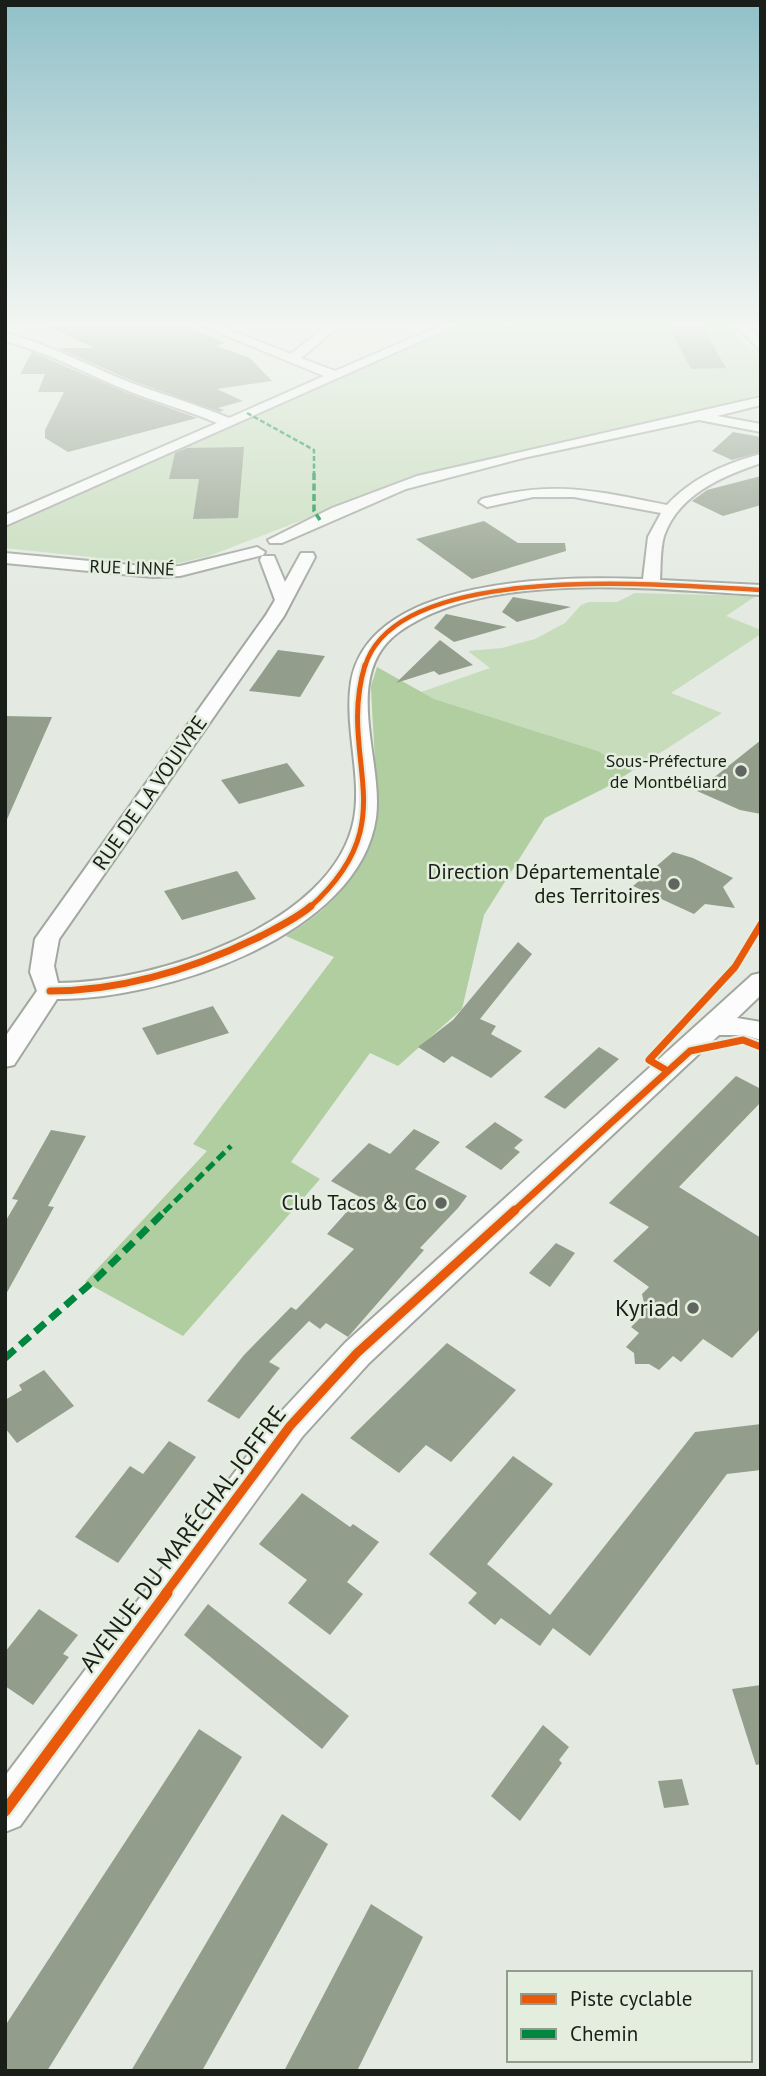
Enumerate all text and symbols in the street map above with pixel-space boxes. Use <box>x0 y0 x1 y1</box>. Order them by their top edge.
street label: RUE LINNÉ <box>89 555 175 580</box>
street label: RUE DE LA VOUIVRE <box>86 710 213 875</box>
place label: Sous-Préfecture de Montbéliard <box>606 749 727 793</box>
marker: Sous-Préfecture de Montbéliard <box>733 763 749 779</box>
place label: Direction Départementale des Territoires <box>427 858 660 909</box>
marker: Direction Départementale des Territoires <box>666 876 682 892</box>
place label: Club Tacos & Co <box>281 1189 427 1216</box>
marker: Club Tacos & Co <box>433 1195 449 1211</box>
place label: Kyriad <box>615 1292 679 1323</box>
marker: Kyriad <box>685 1300 701 1316</box>
street label: AVENUE DU MARÉCHAL JOFFRE <box>72 1399 293 1678</box>
legend <box>507 1971 752 2062</box>
text: Piste cyclable <box>570 1985 692 2012</box>
text: Chemin <box>570 2020 638 2047</box>

